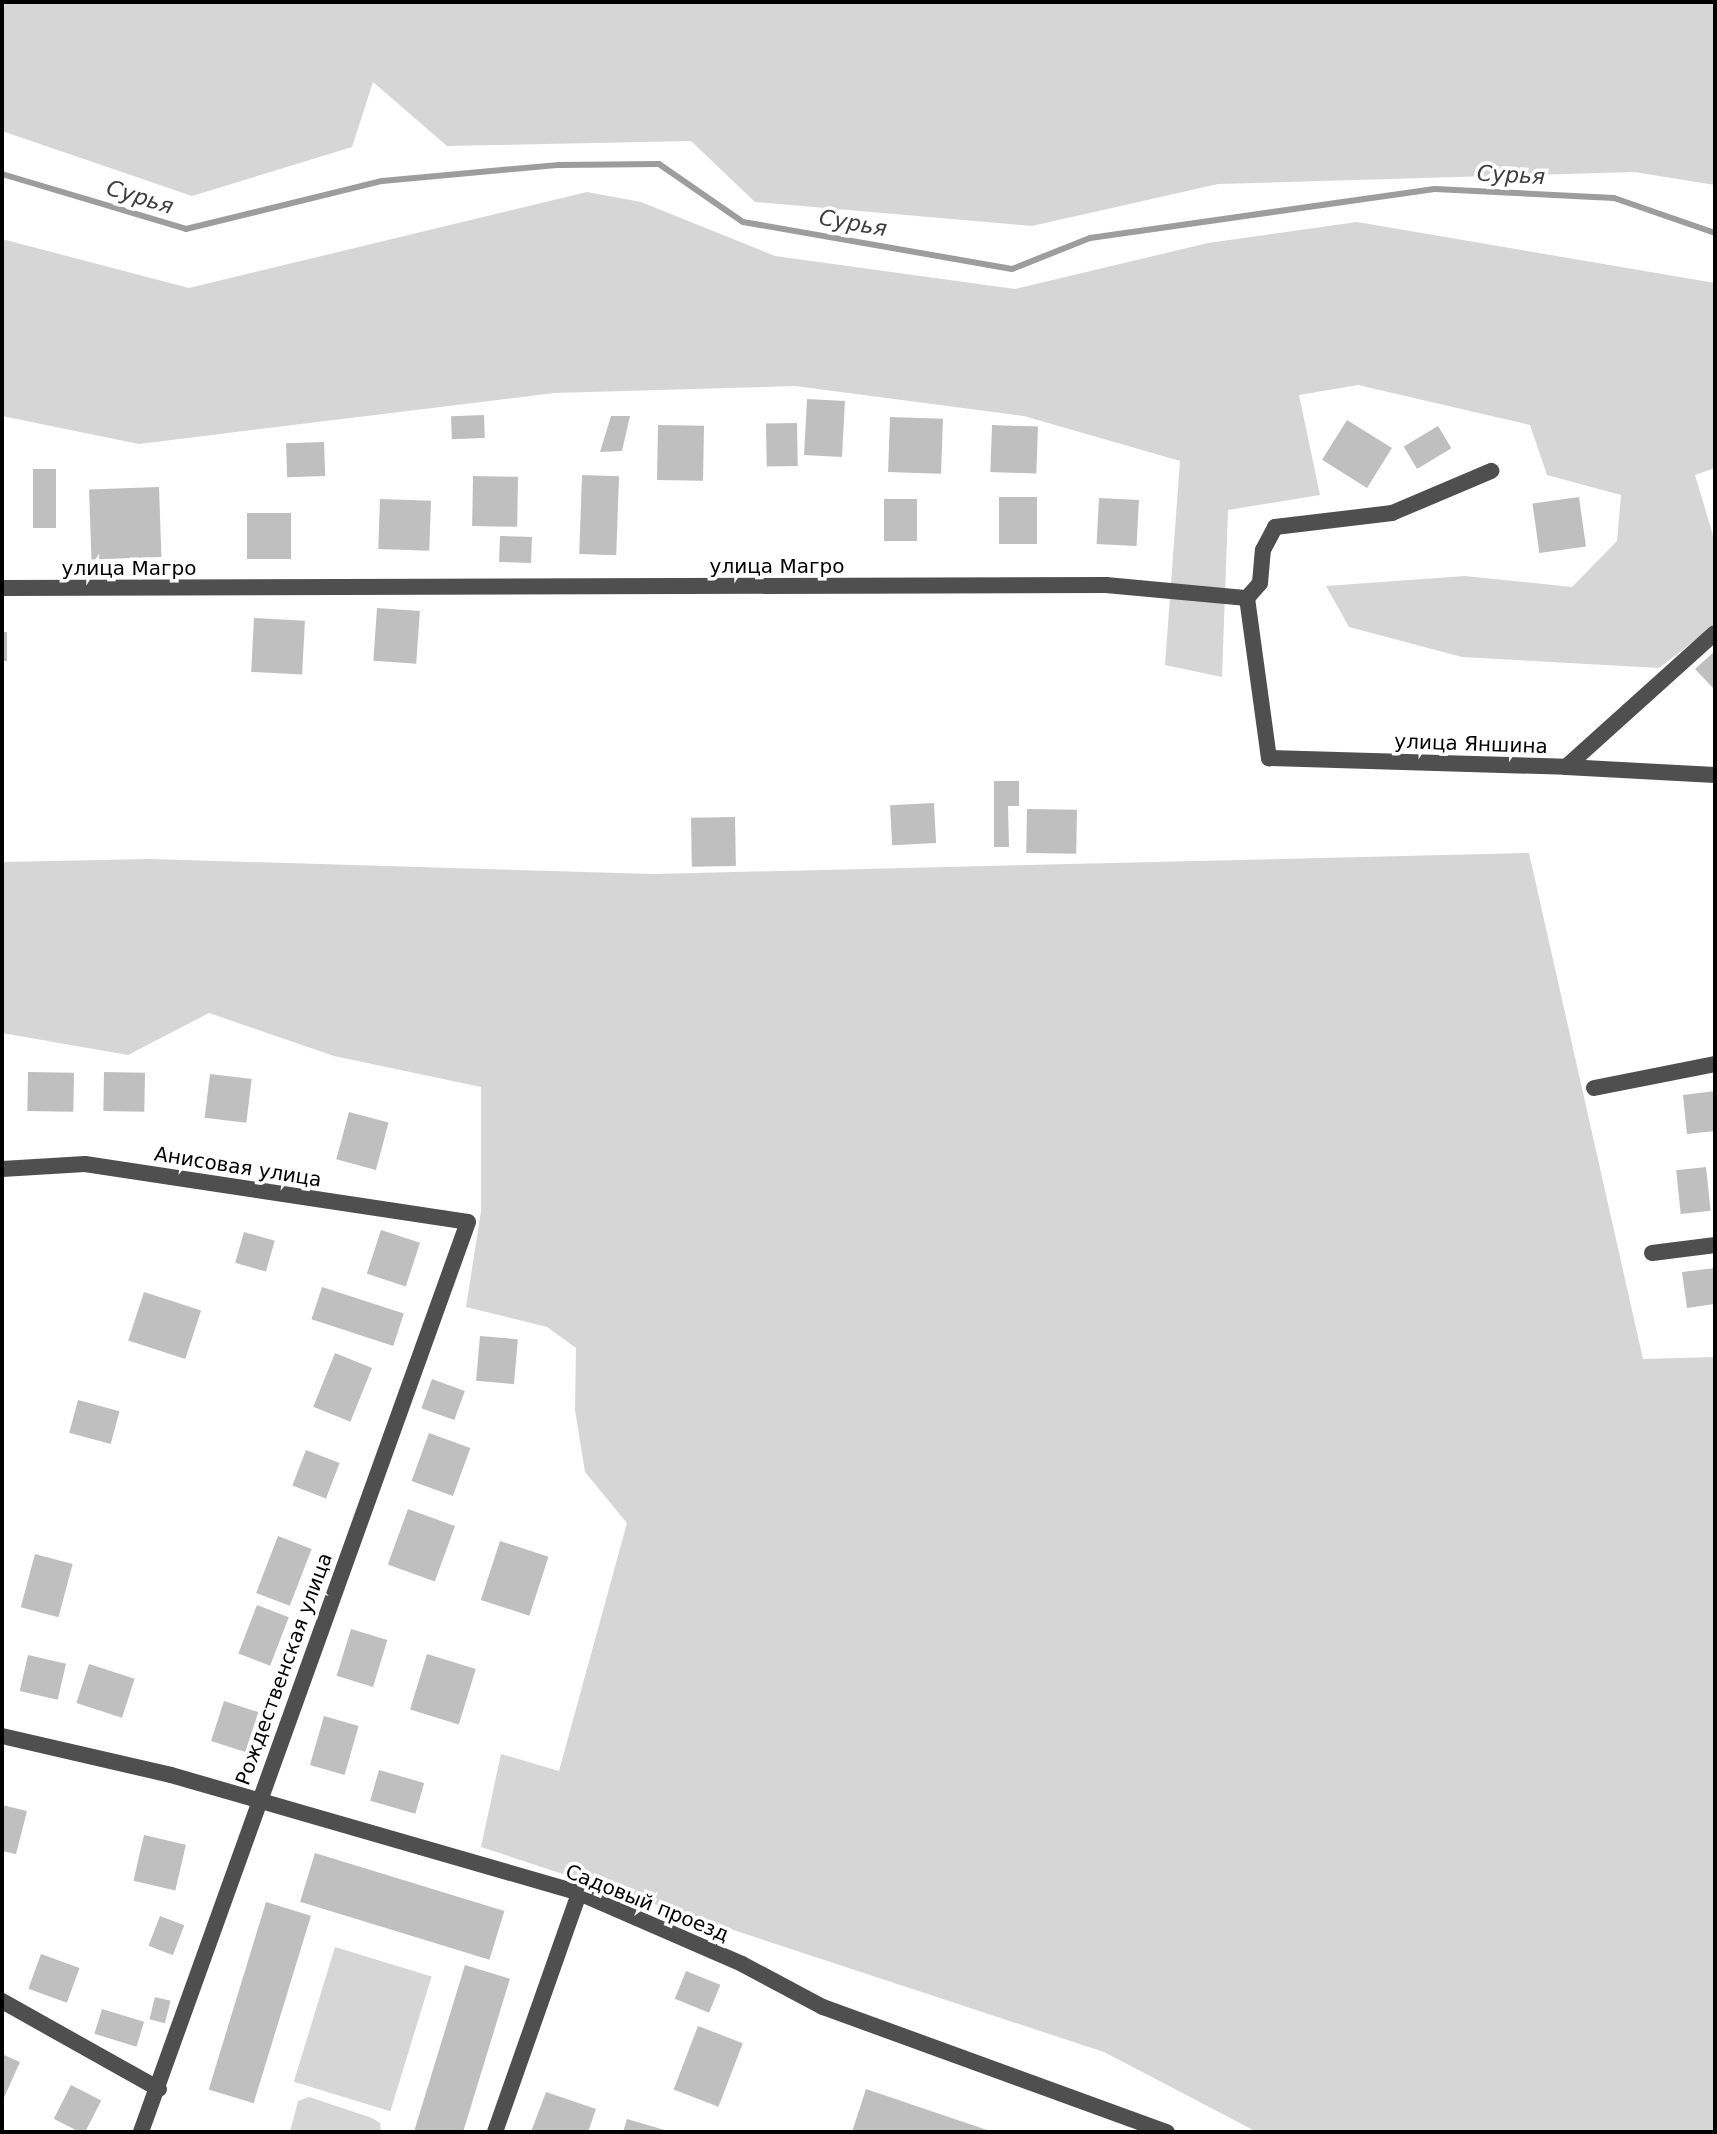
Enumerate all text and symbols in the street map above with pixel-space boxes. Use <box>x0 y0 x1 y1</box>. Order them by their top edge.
water label: Сурья <box>1476 160 1546 190</box>
water label: Сурья <box>103 174 177 220</box>
water label: Сурья <box>817 204 889 242</box>
street label: улица Магро <box>710 554 844 578</box>
street label: улица Магро <box>62 556 196 580</box>
street label: улица Яншина <box>1394 729 1548 759</box>
street label: Анисовая улица <box>153 1142 323 1192</box>
street label: Рождественская улица <box>231 1550 337 1788</box>
street label: Садовый проезд <box>562 1859 732 1947</box>

